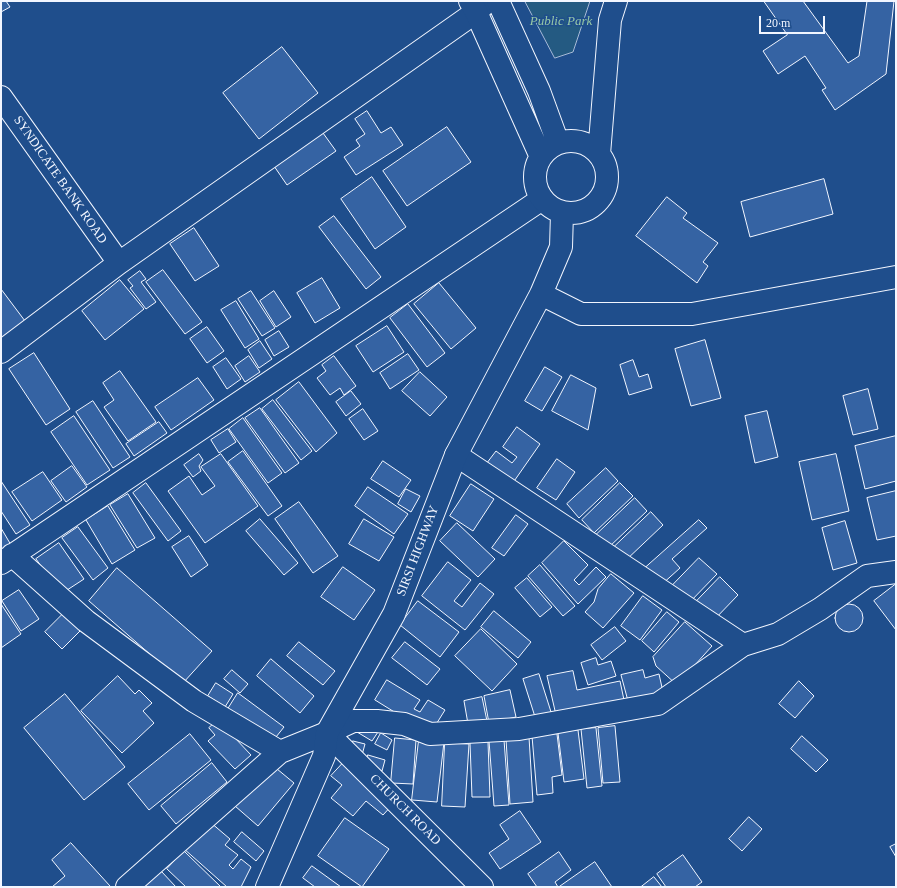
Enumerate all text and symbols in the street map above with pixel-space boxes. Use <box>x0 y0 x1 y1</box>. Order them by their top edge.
scale bar <box>761 8 827 34</box>
park label: Public Park <box>530 14 592 30</box>
text: 20 m <box>766 16 790 30</box>
street label: SYNDICATE BANK ROAD <box>10 113 110 247</box>
street label: SIRSI HIGHWAY <box>394 503 442 599</box>
street label: CHURCH ROAD <box>366 771 444 849</box>

